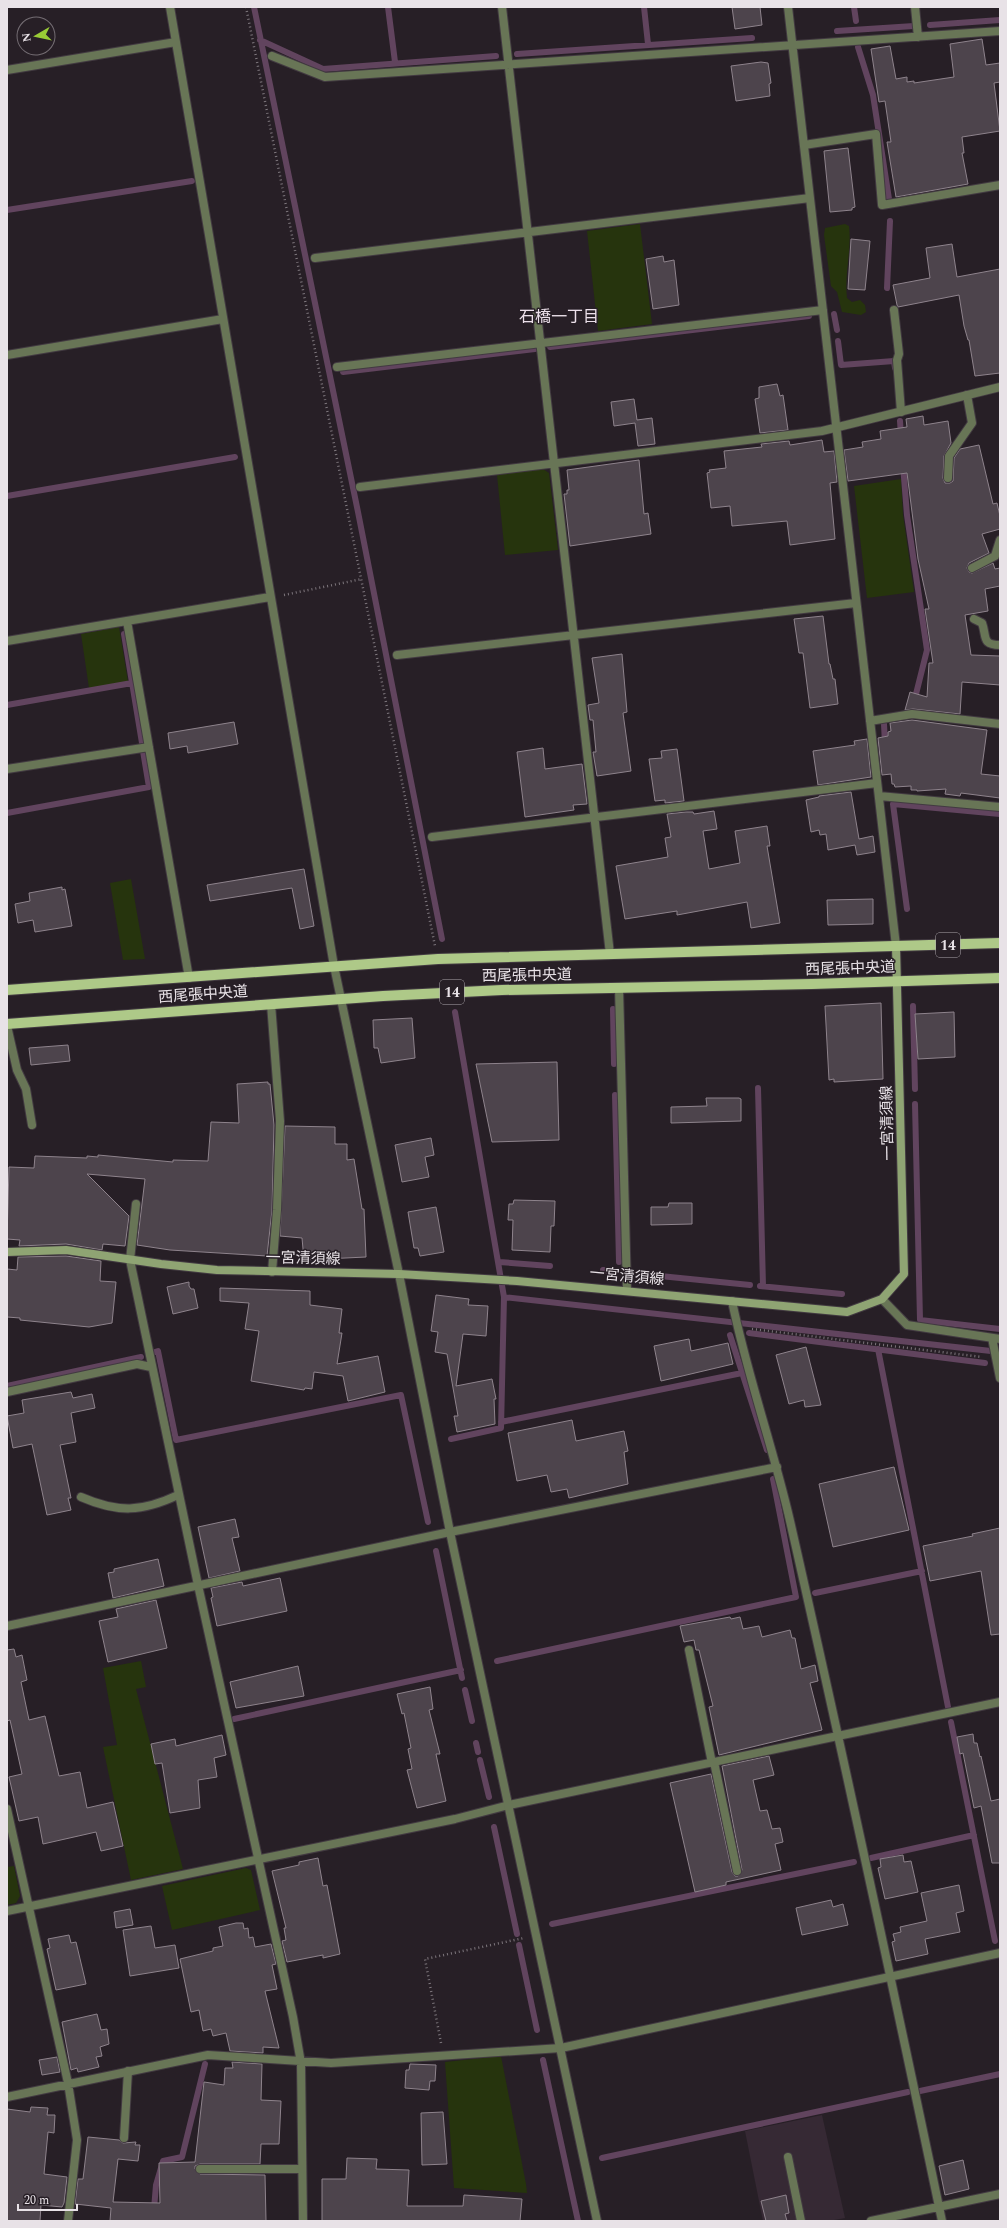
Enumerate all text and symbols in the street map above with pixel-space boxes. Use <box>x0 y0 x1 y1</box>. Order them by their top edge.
north arrow <box>16 16 56 56</box>
text: N <box>18 32 36 43</box>
district label: 石橋一丁目 <box>519 305 599 329</box>
road number: 14 <box>936 933 960 957</box>
street label: 西尾張中央道 <box>805 955 895 982</box>
street label: 西尾張中央道 <box>482 963 572 988</box>
street label: 西尾張中央道 <box>157 980 249 1009</box>
road number: 14 <box>440 980 464 1004</box>
street label: 一宮清須線 <box>875 1085 900 1161</box>
street label: 一宮清須線 <box>265 1246 341 1271</box>
street label: 一宮清須線 <box>589 1262 665 1291</box>
scale bar <box>18 2186 77 2212</box>
text: 20 m <box>24 2191 49 2210</box>

